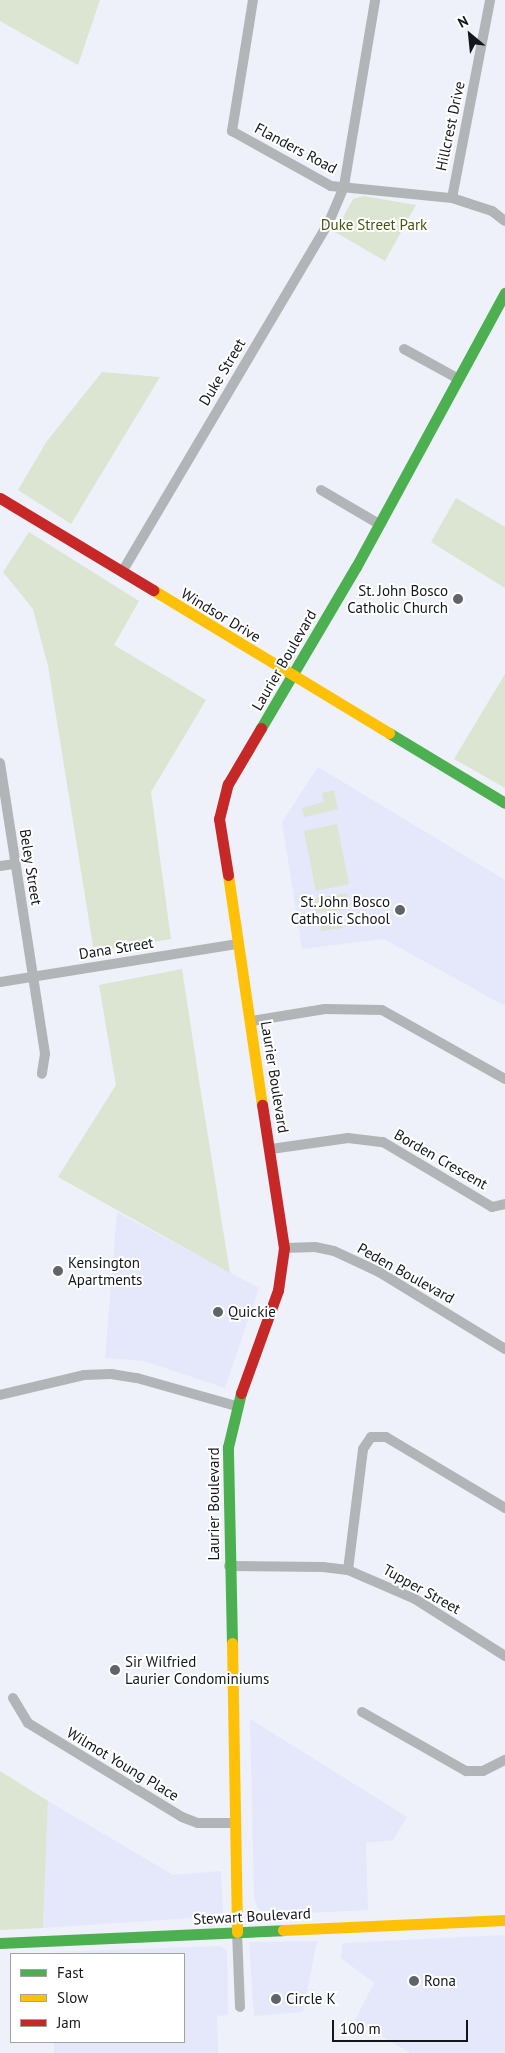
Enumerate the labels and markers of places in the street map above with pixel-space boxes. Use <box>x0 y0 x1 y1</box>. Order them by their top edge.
place label: St. John Bosco Catholic Church <box>347 581 448 616</box>
marker: St. John Bosco Catholic Church <box>452 593 464 605</box>
place label: St. John Bosco Catholic School <box>290 892 390 927</box>
marker: St. John Bosco Catholic School <box>394 904 406 916</box>
place label: Kensington Apartments <box>68 1253 142 1288</box>
marker: Kensington Apartments <box>52 1265 64 1277</box>
place label: Quickie <box>228 1303 276 1321</box>
marker: Quickie <box>212 1306 224 1318</box>
place label: Sir Wilfried Laurier Condominiums <box>125 1652 269 1687</box>
marker: Sir Wilfried Laurier Condominiums <box>109 1664 121 1676</box>
place label: Rona <box>424 1972 456 1990</box>
marker: Rona <box>408 1975 420 1987</box>
place label: Circle K <box>286 1990 336 2008</box>
marker: Circle K <box>270 1993 282 2005</box>

